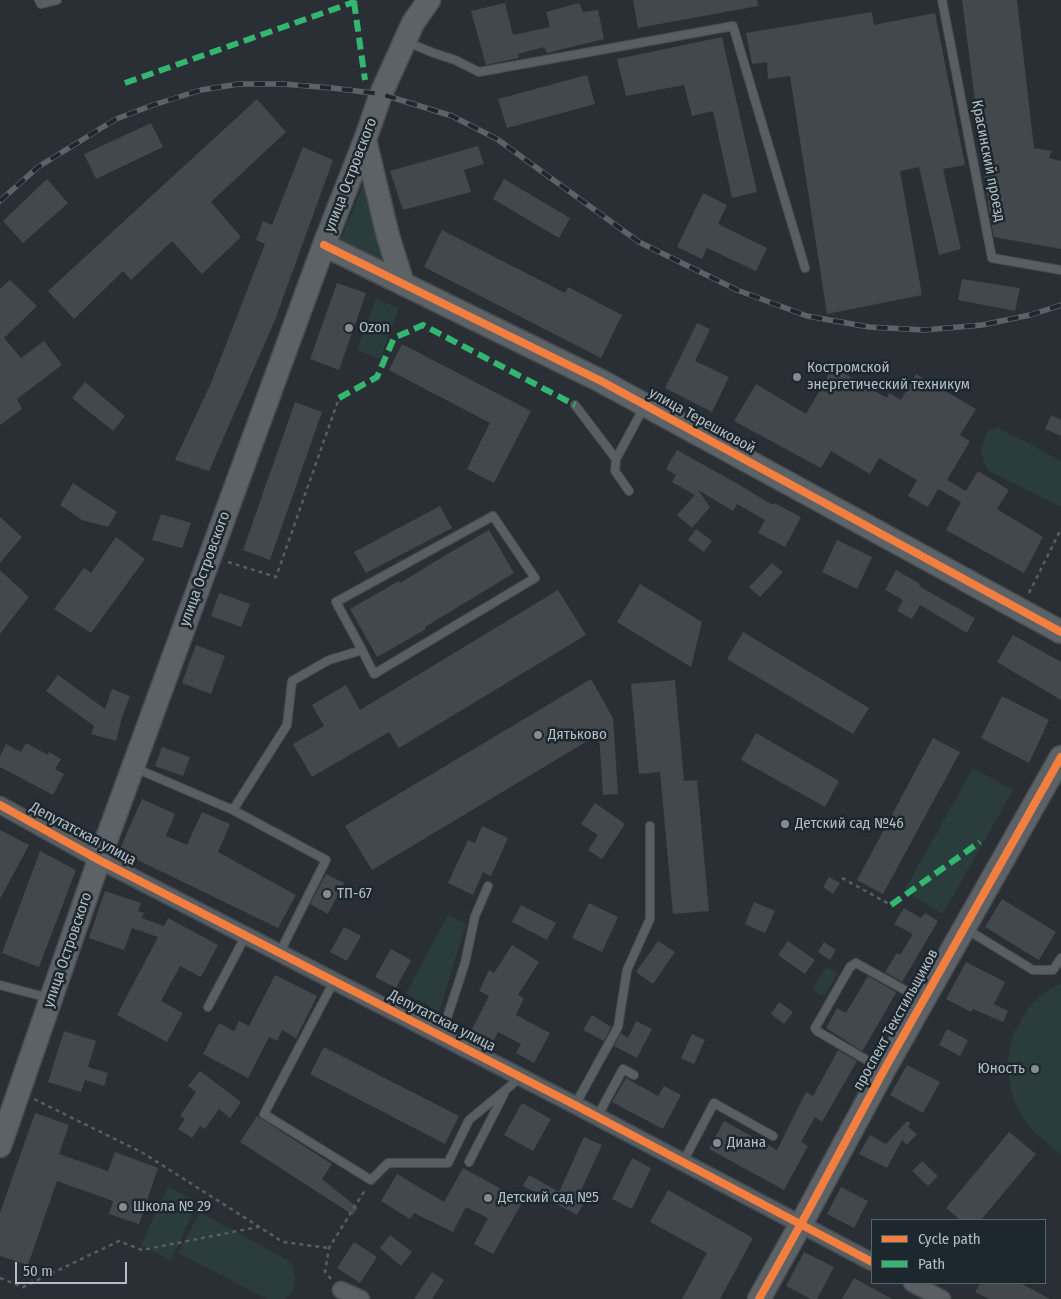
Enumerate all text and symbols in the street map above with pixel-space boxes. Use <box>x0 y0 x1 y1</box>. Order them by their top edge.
street label: Красинский проезд <box>967 99 1009 223</box>
street label: улица Островского <box>321 115 381 235</box>
place label: Ozon <box>359 319 390 337</box>
marker: Ozon <box>343 322 355 334</box>
place label: Костромской энергетический техникум <box>807 359 970 394</box>
marker: Костромской энергетический техникум <box>791 371 803 383</box>
street label: улица Терешковой <box>646 384 758 458</box>
street label: улица Островского <box>176 509 234 629</box>
place label: Дятьково <box>548 726 607 744</box>
marker: Дятьково <box>532 729 544 741</box>
street label: Депутатская улица <box>27 798 139 870</box>
place label: Детский сад №46 <box>795 815 904 833</box>
marker: Детский сад №46 <box>779 818 791 830</box>
place label: ТП-67 <box>337 885 372 903</box>
marker: ТП-67 <box>321 888 333 900</box>
street label: улица Островского <box>40 890 96 1010</box>
street label: проспект Текстильщиков <box>850 946 942 1094</box>
street label: Депутатская улица <box>385 986 499 1056</box>
place label: Юность <box>977 1060 1025 1078</box>
marker: Юность <box>1029 1063 1041 1075</box>
place label: Диана <box>727 1134 766 1152</box>
marker: Диана <box>711 1137 723 1149</box>
place label: Детский сад №5 <box>498 1189 599 1207</box>
marker: Детский сад №5 <box>482 1192 494 1204</box>
place label: Школа № 29 <box>133 1198 211 1216</box>
marker: Школа № 29 <box>117 1201 129 1213</box>
legend <box>871 1219 1046 1284</box>
text: Cycle path <box>918 1230 981 1248</box>
scale bar <box>18 1252 130 1284</box>
text: Path <box>918 1255 945 1273</box>
text: 50 m <box>23 1262 53 1280</box>

